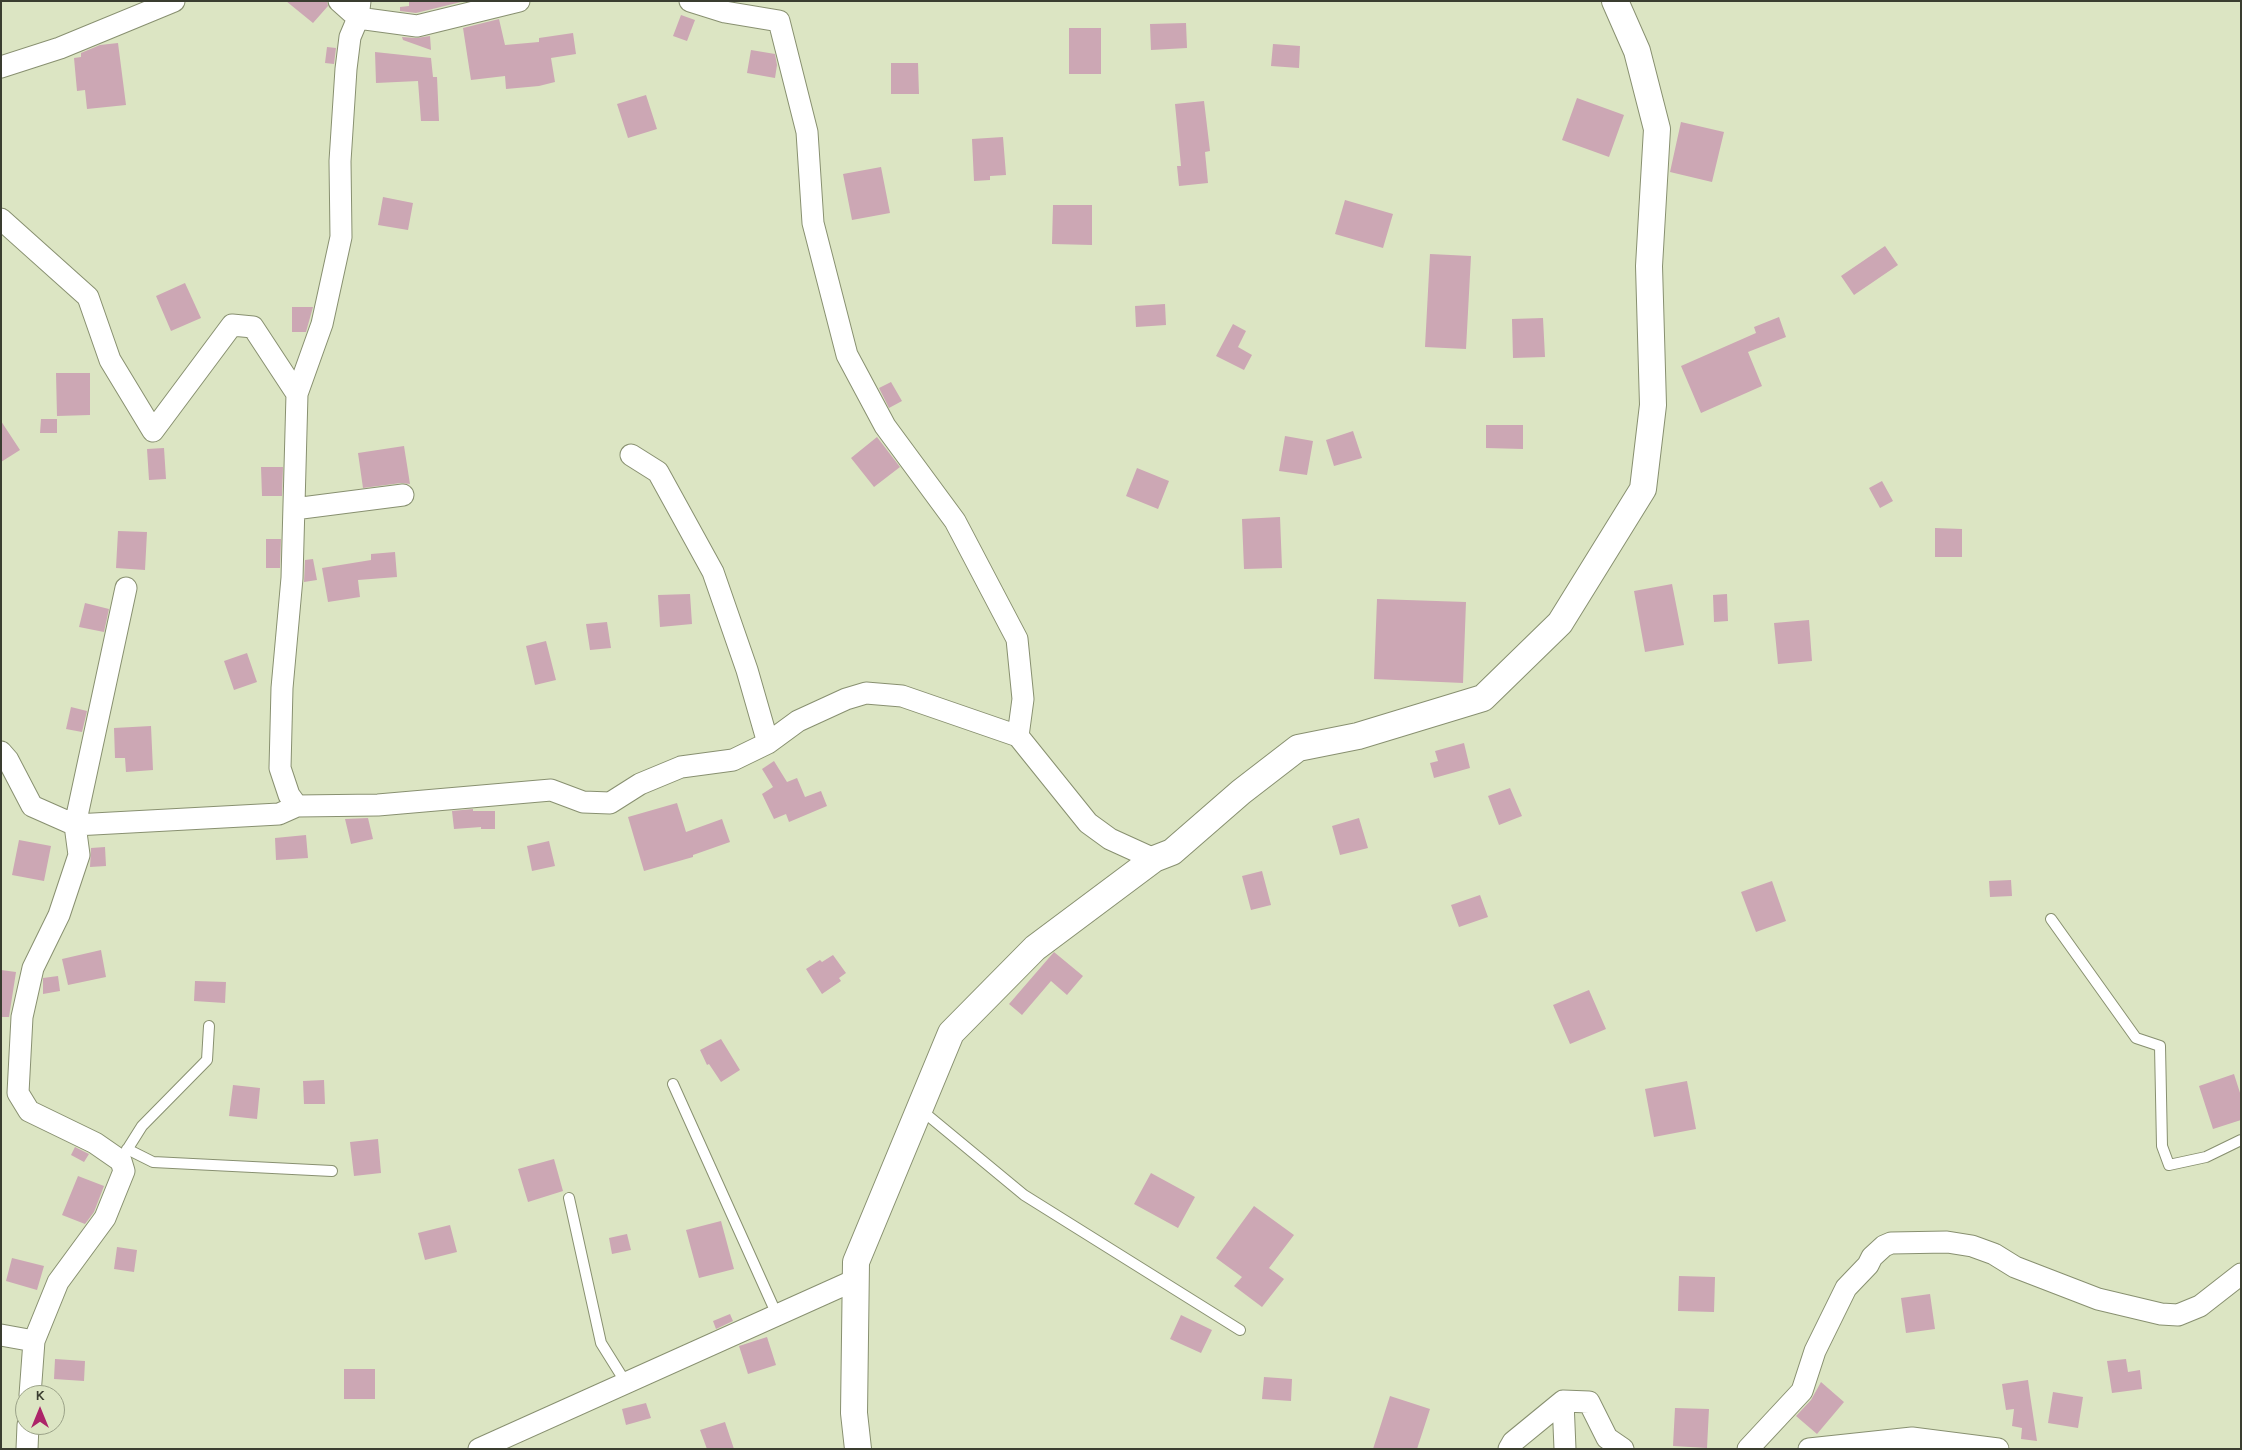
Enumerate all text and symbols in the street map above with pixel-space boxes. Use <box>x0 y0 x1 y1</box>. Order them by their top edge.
north arrow <box>15 1385 65 1435</box>
text: K <box>35 1387 45 1404</box>

